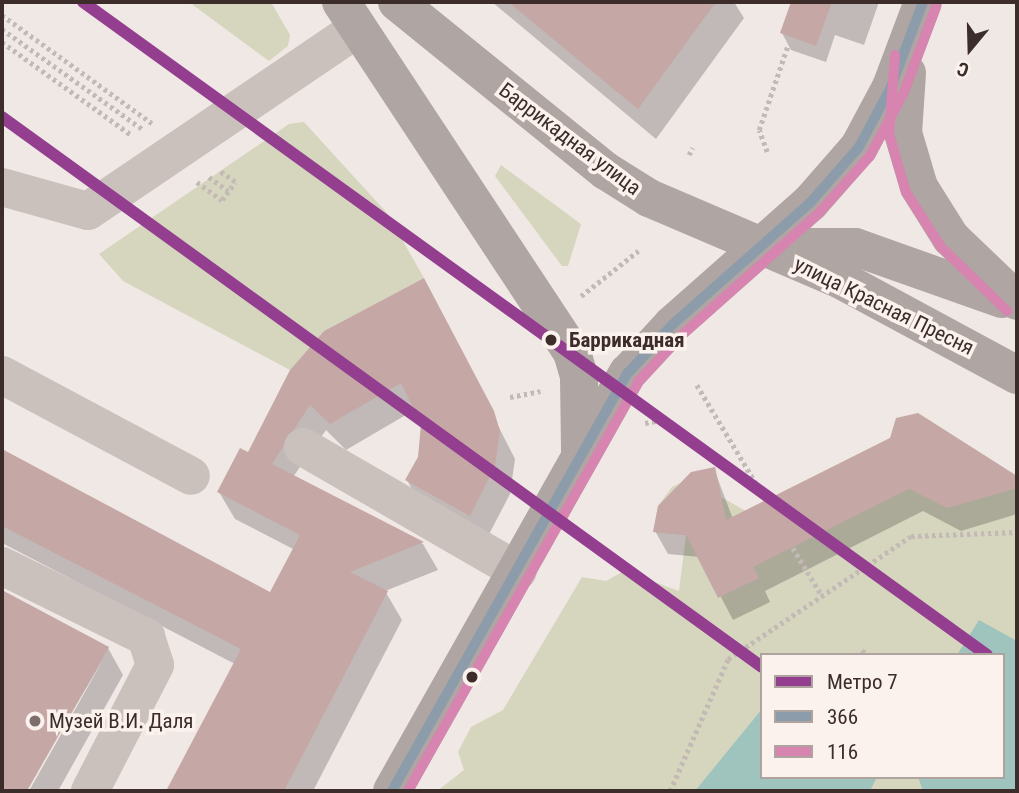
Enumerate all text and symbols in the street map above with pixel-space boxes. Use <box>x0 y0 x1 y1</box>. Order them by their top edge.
north arrow <box>935 14 1005 84</box>
text: С <box>954 57 972 82</box>
street label: Баррикадная улица <box>494 78 646 200</box>
street label: улица Красная Пресня <box>790 252 978 360</box>
place label: Баррикадная <box>569 327 685 353</box>
marker: Баррикадная <box>539 328 563 352</box>
legend <box>760 653 1005 779</box>
unlabelled marker <box>465 670 479 684</box>
text: Метро 7 <box>827 670 898 694</box>
text: 366 <box>827 705 858 729</box>
place label: Музей В.И. Даля <box>49 708 193 734</box>
marker: Музей В.И. Даля <box>27 713 43 729</box>
text: 116 <box>827 740 858 764</box>

